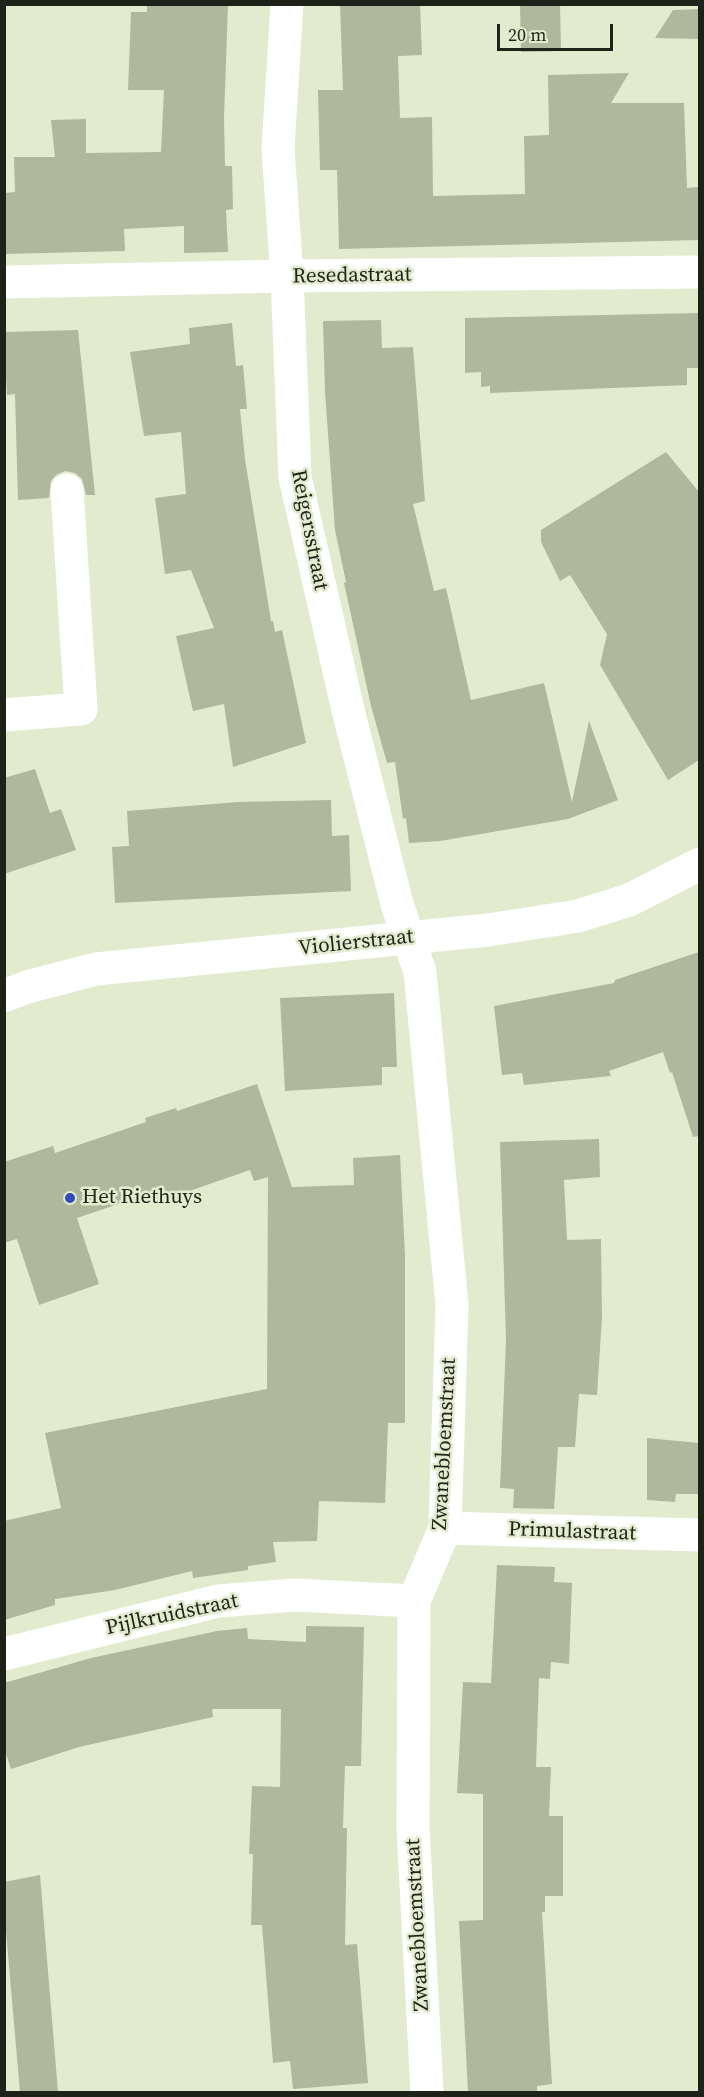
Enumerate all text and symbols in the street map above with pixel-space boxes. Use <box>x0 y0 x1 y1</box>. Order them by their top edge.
scale bar <box>500 12 616 50</box>
text: 20 m <box>508 22 546 47</box>
street label: Resedastraat <box>292 262 412 290</box>
street label: Reigersstraat <box>285 468 333 592</box>
street label: Violierstraat <box>297 924 415 962</box>
place label: Het Riethuys <box>82 1185 202 1211</box>
marker: Het Riethuys <box>63 1191 77 1205</box>
street label: Zwanebloemstraat <box>428 1357 462 1531</box>
street label: Primulastraat <box>508 1517 636 1547</box>
street label: Pijlkruidstraat <box>104 1589 240 1641</box>
street label: Zwanebloemstraat <box>401 1838 435 2012</box>

